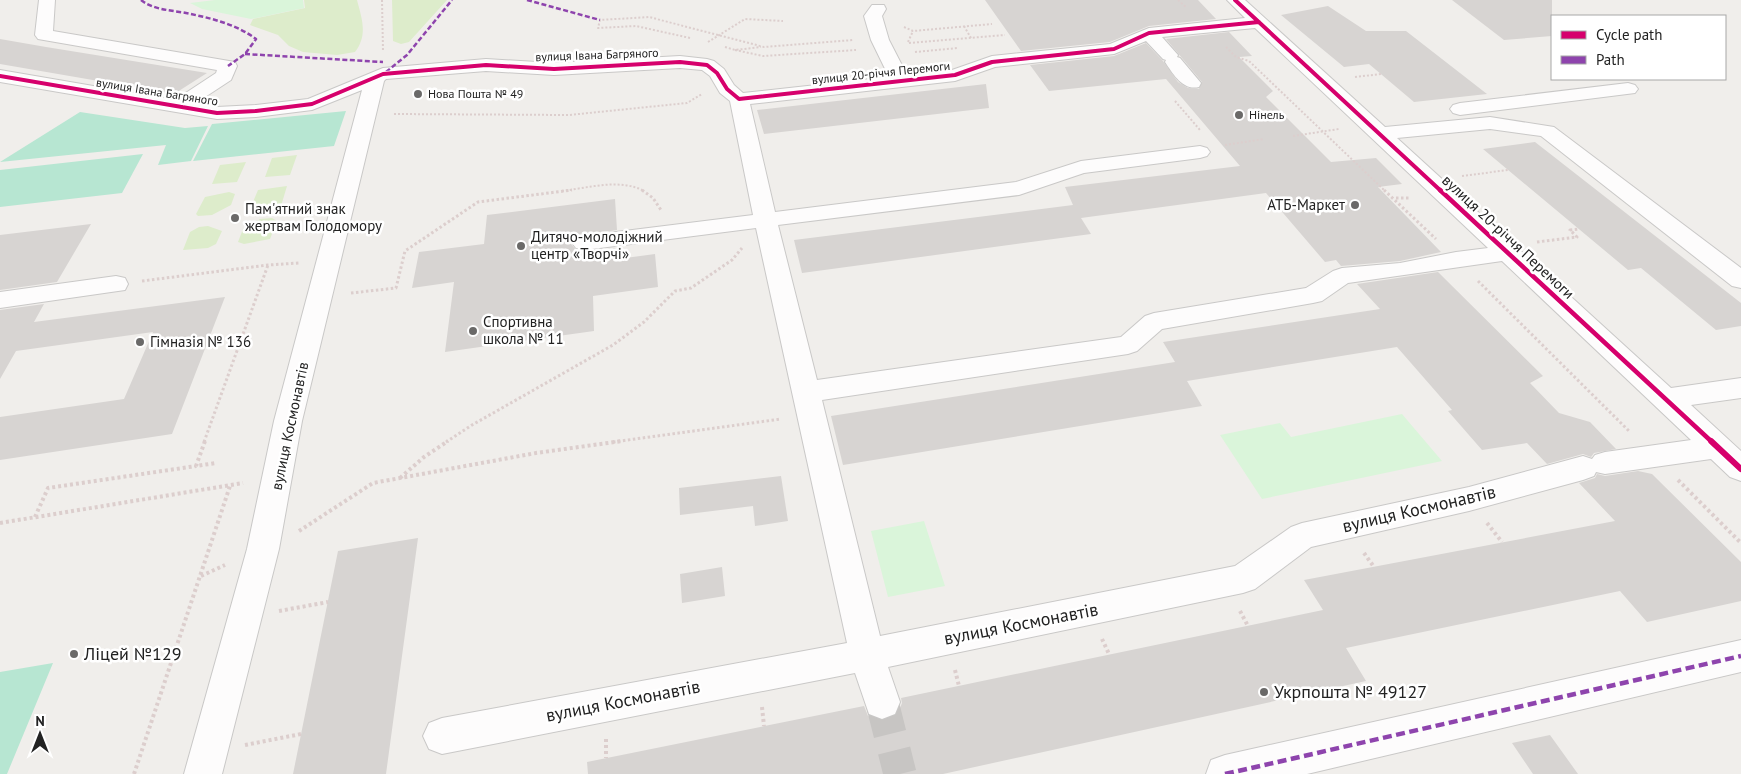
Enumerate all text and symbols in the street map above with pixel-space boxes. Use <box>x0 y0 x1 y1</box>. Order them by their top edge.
legend <box>1551 15 1726 80</box>
text: Cycle path <box>1596 25 1662 44</box>
street label: вулиця Івана Багряного <box>535 45 659 64</box>
text: Path <box>1596 50 1625 69</box>
street label: вулиця 20-річчя Перемоги <box>811 58 951 87</box>
street label: вулиця Івана Багряного <box>95 74 219 109</box>
place label: Нова Пошта № 49 <box>428 86 523 101</box>
marker: Нова Пошта № 49 <box>412 88 424 100</box>
place label: Нінель <box>1249 107 1285 122</box>
marker: Нінель <box>1233 109 1245 121</box>
street label: вулиця 20-річчя Перемоги <box>1438 170 1578 303</box>
place label: АТБ-Маркет <box>1267 195 1345 214</box>
place label: Пам'ятний знак жертвам Голодомору <box>245 199 382 235</box>
marker: АТБ-Маркет <box>1349 199 1361 211</box>
marker: Пам'ятний знак жертвам Голодомору <box>229 212 241 224</box>
place label: Дитячо-молодіжний центр «Творчі» <box>531 227 663 263</box>
marker: Дитячо-молодіжний центр «Творчі» <box>515 240 527 252</box>
place label: Спортивна школа № 11 <box>483 312 564 348</box>
marker: Спортивна школа № 11 <box>467 325 479 337</box>
place label: Гімназія № 136 <box>150 332 251 351</box>
marker: Гімназія № 136 <box>134 336 146 348</box>
street label: вулиця Космонавтів <box>267 360 312 492</box>
street label: вулиця Космонавтів <box>1340 480 1498 537</box>
street label: вулиця Космонавтів <box>942 597 1100 650</box>
place label: Ліцей №129 <box>83 642 182 665</box>
marker: Ліцей №129 <box>68 648 80 660</box>
street label: вулиця Космонавтів <box>544 674 702 727</box>
place label: Укрпошта № 49127 <box>1274 680 1427 703</box>
marker: Укрпошта № 49127 <box>1258 686 1270 698</box>
north arrow <box>15 709 65 759</box>
text: N <box>35 712 45 730</box>

